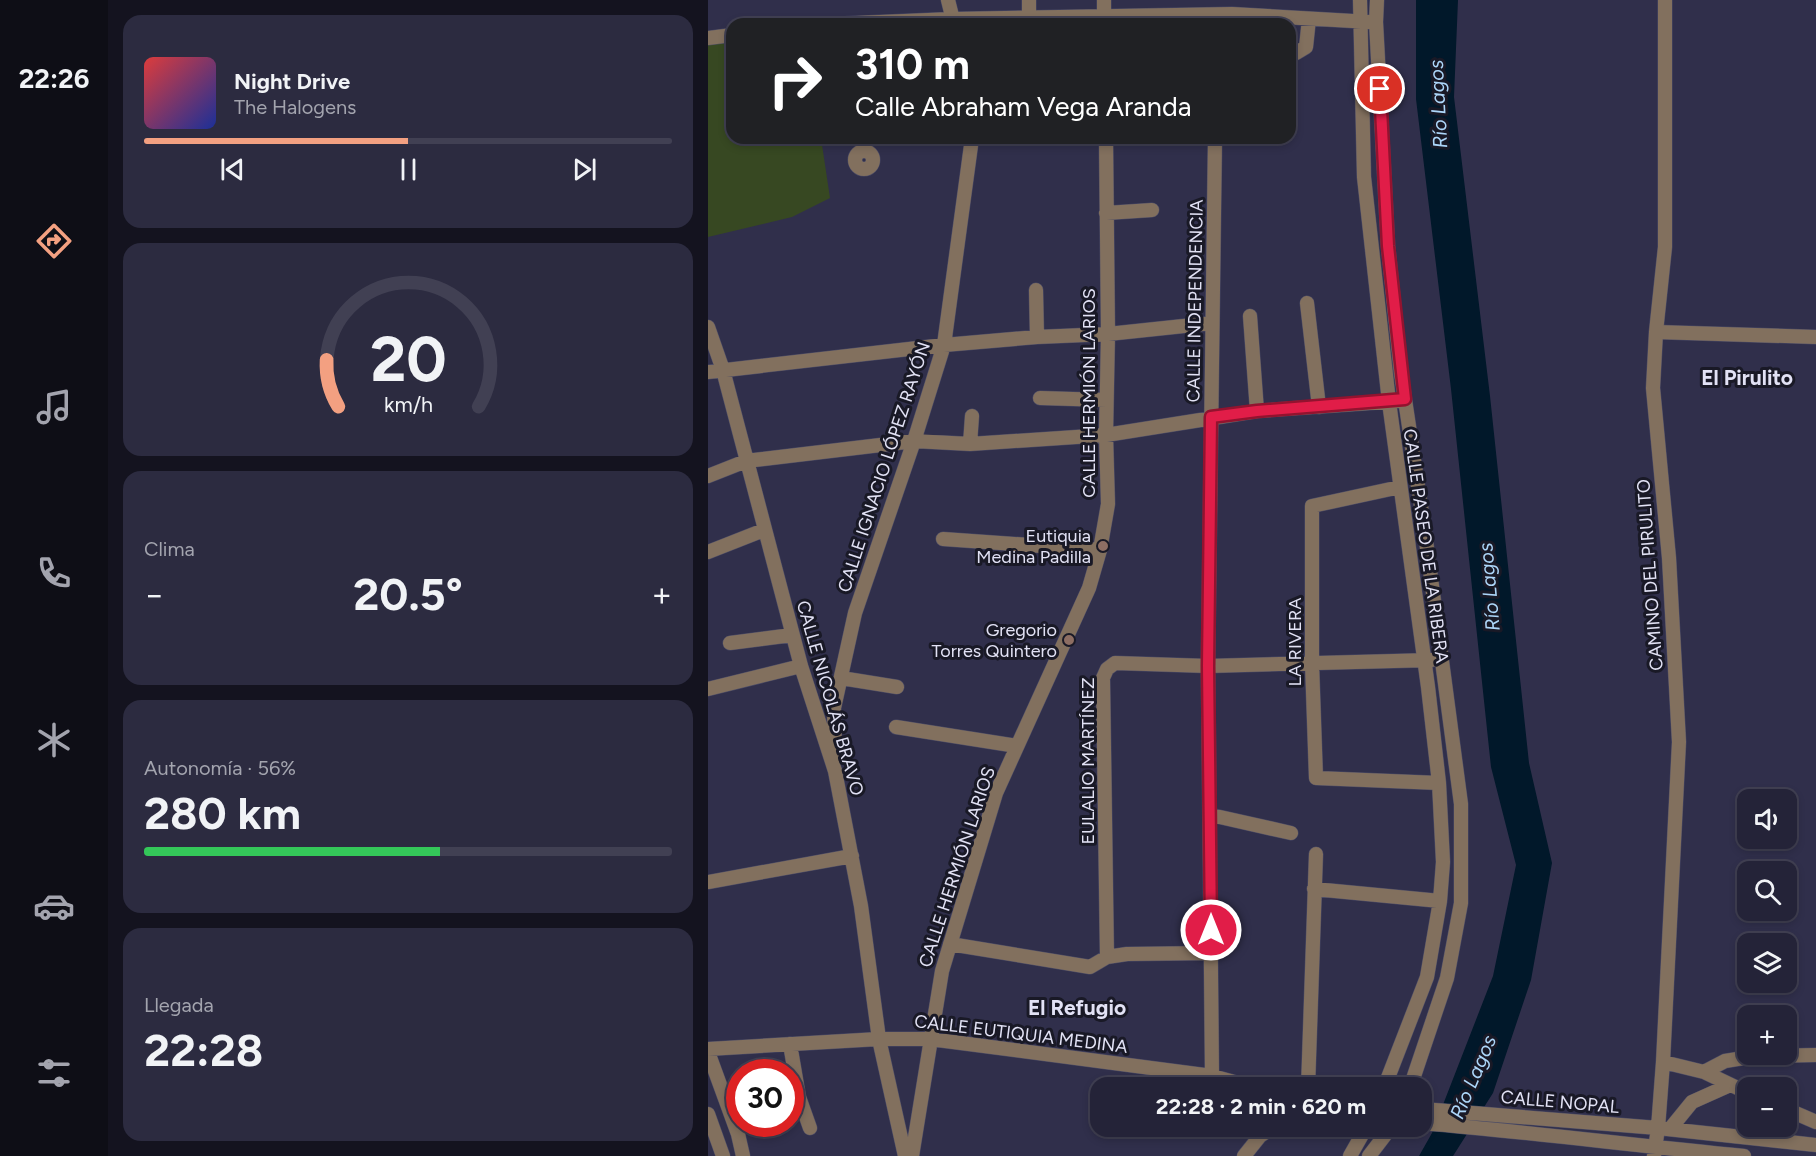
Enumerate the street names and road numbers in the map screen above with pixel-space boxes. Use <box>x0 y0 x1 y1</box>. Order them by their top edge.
street label: CALLE INDEPENDENCIA <box>1182 199 1208 403</box>
street label: CALLE HERMIÓN LARIOS <box>1078 288 1100 498</box>
street label: CALLE IGNACIO LÓPEZ RAYÓN <box>833 339 935 595</box>
street label: CALLE PASEO DE LA RIBERA <box>1399 427 1453 665</box>
street label: CAMINO DEL PIRULITO <box>1632 478 1668 671</box>
street label: CALLE NICOLÁS BRAVO <box>792 598 868 798</box>
street label: LA RIVERA <box>1284 598 1306 686</box>
street label: EULALIO MARTÍNEZ <box>1077 677 1099 845</box>
street label: CALLE HERMIÓN LARIOS <box>914 764 1000 970</box>
street label: CALLE EUTIQUIA MEDINA <box>913 1010 1129 1058</box>
street label: CALLE NOPAL <box>1500 1086 1621 1118</box>

